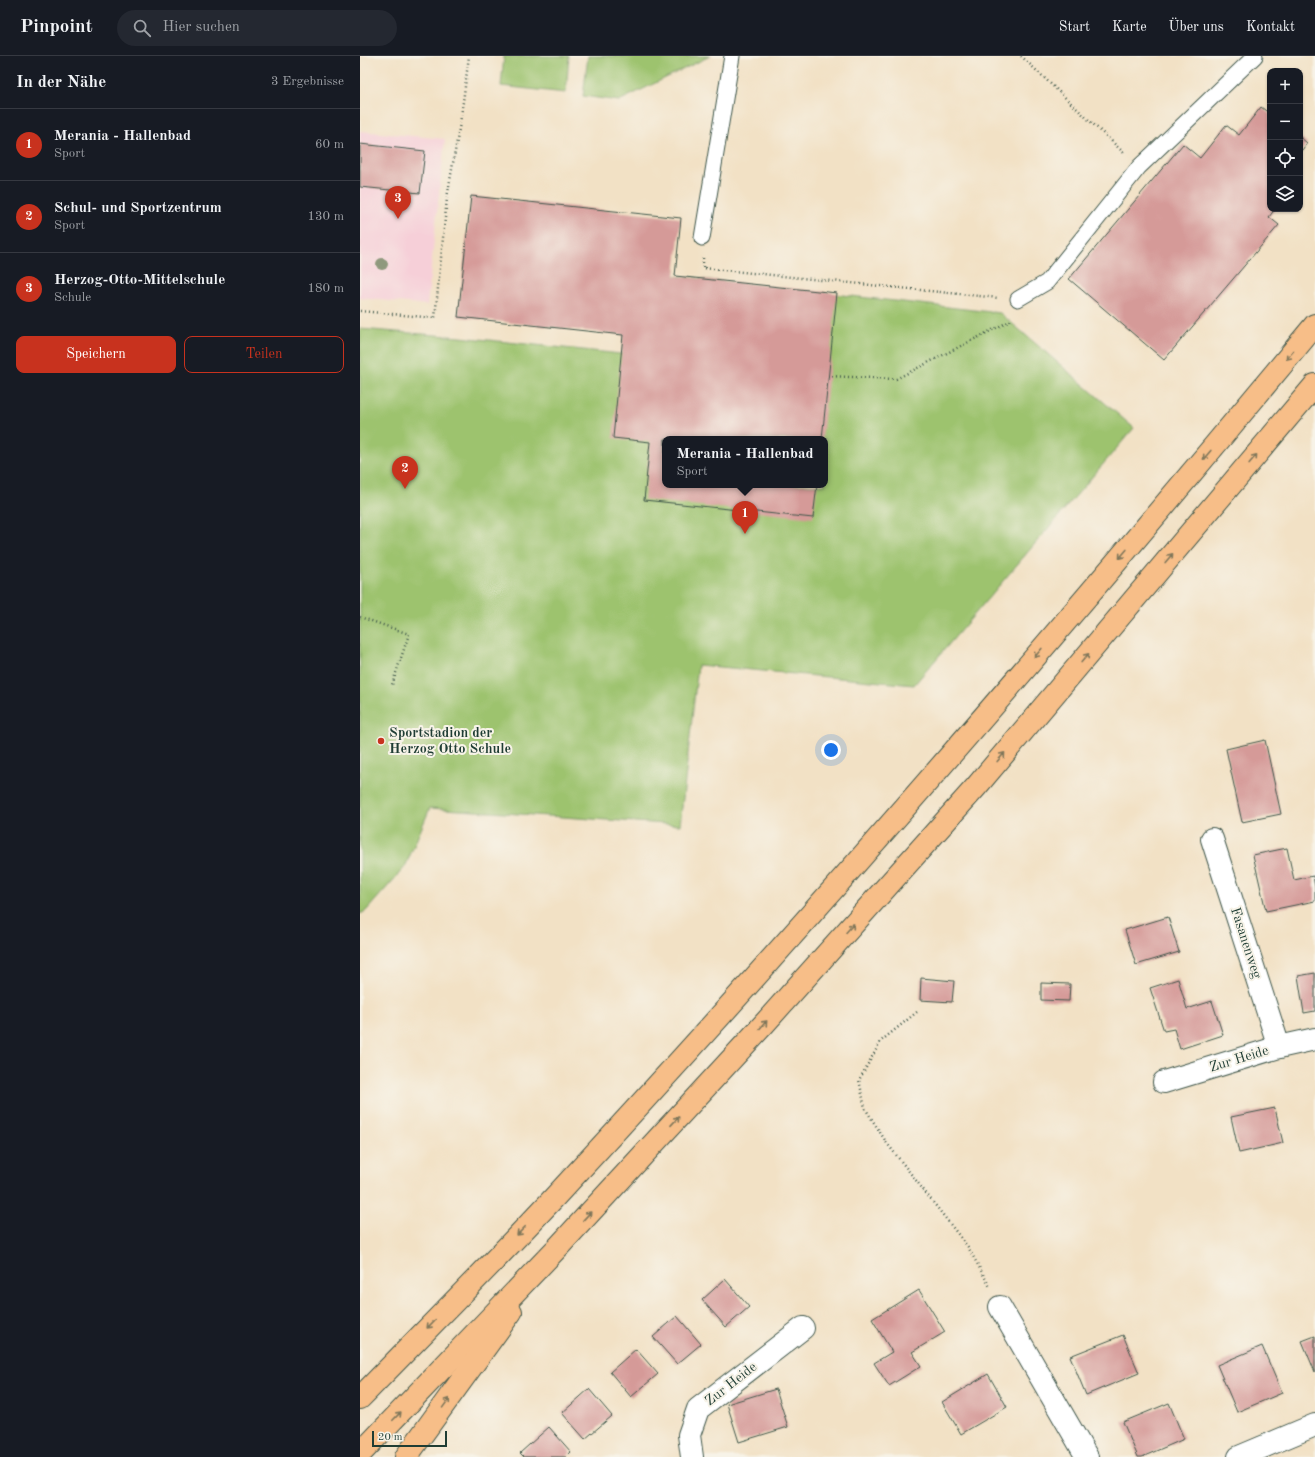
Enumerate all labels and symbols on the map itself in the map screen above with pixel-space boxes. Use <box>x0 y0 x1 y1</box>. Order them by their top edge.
pin: 3 <box>385 186 411 219</box>
one-way arrow <box>1286 349 1295 360</box>
one-way arrow <box>1202 449 1211 460</box>
one-way arrow <box>1248 454 1257 464</box>
pin: 2 <box>392 456 418 489</box>
pin: 1 <box>732 501 758 534</box>
one-way arrow <box>1118 548 1127 559</box>
one-way arrow <box>1164 553 1173 564</box>
one-way arrow <box>1034 647 1043 658</box>
one-way arrow <box>1080 652 1089 663</box>
place label: Sportstadion der Herzog Otto Schule <box>389 726 511 756</box>
marker: Sportstadion der Herzog Otto Schule <box>376 736 386 746</box>
your location <box>821 740 841 760</box>
one-way arrow <box>996 751 1005 762</box>
street label: Fasanenweg <box>1228 906 1264 981</box>
one-way arrow <box>845 923 854 933</box>
one-way arrow <box>759 1020 768 1030</box>
street label: Zur Heide <box>1208 1043 1270 1075</box>
one-way arrow <box>670 1116 679 1126</box>
one-way arrow <box>582 1211 592 1221</box>
one-way arrow <box>516 1226 526 1236</box>
one-way arrow <box>426 1319 436 1329</box>
street label: Zur Heide <box>703 1360 759 1408</box>
one-way arrow <box>441 1397 450 1408</box>
one-way arrow <box>392 1411 402 1421</box>
scale bar <box>372 1429 447 1448</box>

